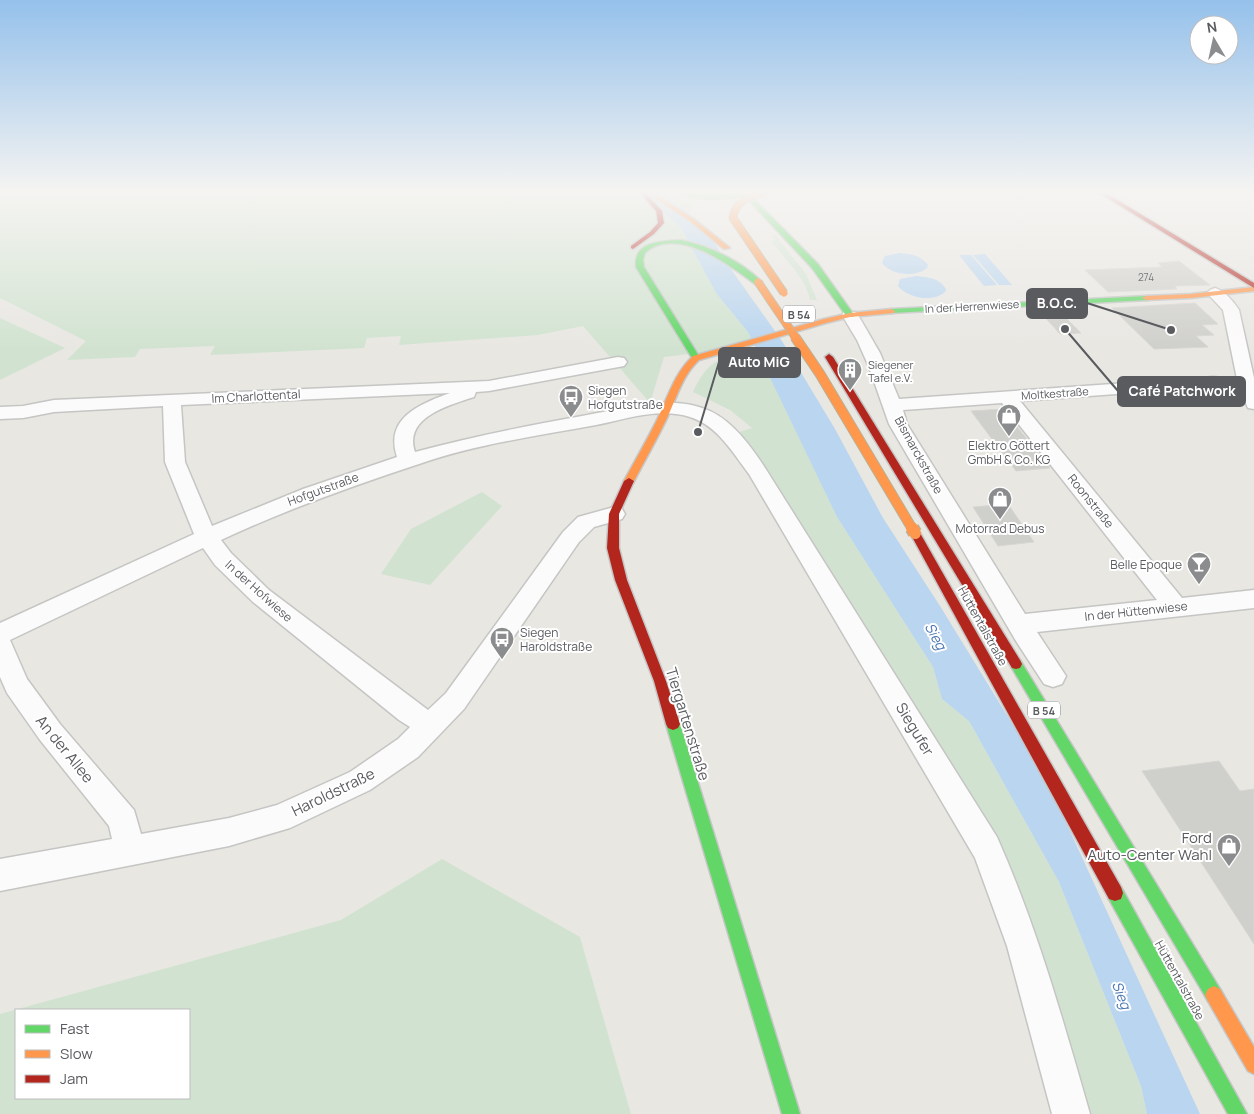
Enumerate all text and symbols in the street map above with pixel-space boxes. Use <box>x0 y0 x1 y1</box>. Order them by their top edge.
north arrow <box>1189 15 1239 65</box>
text: N <box>1205 16 1218 37</box>
house number: 274 <box>1138 270 1154 284</box>
callout: B.O.C. <box>1027 289 1087 318</box>
text: B.O.C. <box>1037 293 1077 312</box>
street label: In der Herrenwiese <box>924 296 1020 316</box>
road number: B 54 <box>783 306 815 322</box>
callout: Auto MiG <box>719 348 800 377</box>
text: Auto MiG <box>728 352 790 371</box>
building icon: Siegener Tafel e.V. <box>837 357 863 391</box>
place label: Siegener Tafel e.V. <box>868 357 913 385</box>
callout: Café Patchwork <box>1118 377 1245 406</box>
text: Café Patchwork <box>1129 381 1236 400</box>
place label: Siegen Hofgutstraße <box>588 382 663 413</box>
street label: Moltkestraße <box>1021 383 1090 403</box>
bus stop icon: Siegen Hofgutstraße <box>558 384 584 418</box>
street label: Im Charlottental <box>211 385 301 407</box>
shop icon: Elektro Göttert GmbH & Co. KG <box>996 403 1022 437</box>
street label: Bismarckstraße <box>891 413 947 497</box>
place label: Elektro Göttert GmbH & Co. KG <box>968 437 1051 468</box>
street label: Hofgutstraße <box>285 468 361 510</box>
street label: Roonstraße <box>1064 470 1118 532</box>
shop icon: Motorrad Debus <box>987 486 1013 520</box>
place label: Motorrad Debus <box>955 520 1045 537</box>
bar icon: Belle Epoque <box>1186 551 1212 585</box>
street label: In der Hofwiese <box>222 556 296 626</box>
place label: Belle Epoque <box>1110 556 1182 573</box>
street label: Hüttentalstraße <box>954 583 1012 669</box>
street label: In der Hüttenwiese <box>1084 597 1188 625</box>
water label: Sieg <box>921 619 952 655</box>
place label: Siegen Haroldstraße <box>520 624 592 655</box>
bus stop icon: Siegen Haroldstraße <box>489 626 515 660</box>
street label: Tiergartenstraße <box>661 665 715 783</box>
street label: Siegufer <box>891 699 939 760</box>
road number: B 54 <box>1028 702 1060 718</box>
street label: An der Allee <box>31 711 99 787</box>
street label: Haroldstraße <box>288 763 378 821</box>
place label: Ford Auto-Center Wahl <box>1088 827 1212 865</box>
shop icon: Ford Auto-Center Wahl <box>1216 833 1242 867</box>
street label: Hüttentalstraße <box>1151 937 1209 1023</box>
water label: Sieg <box>1108 978 1137 1013</box>
legend <box>15 1009 190 1099</box>
text: Fast <box>60 1018 89 1039</box>
text: Slow <box>60 1043 93 1064</box>
text: Jam <box>60 1068 88 1089</box>

